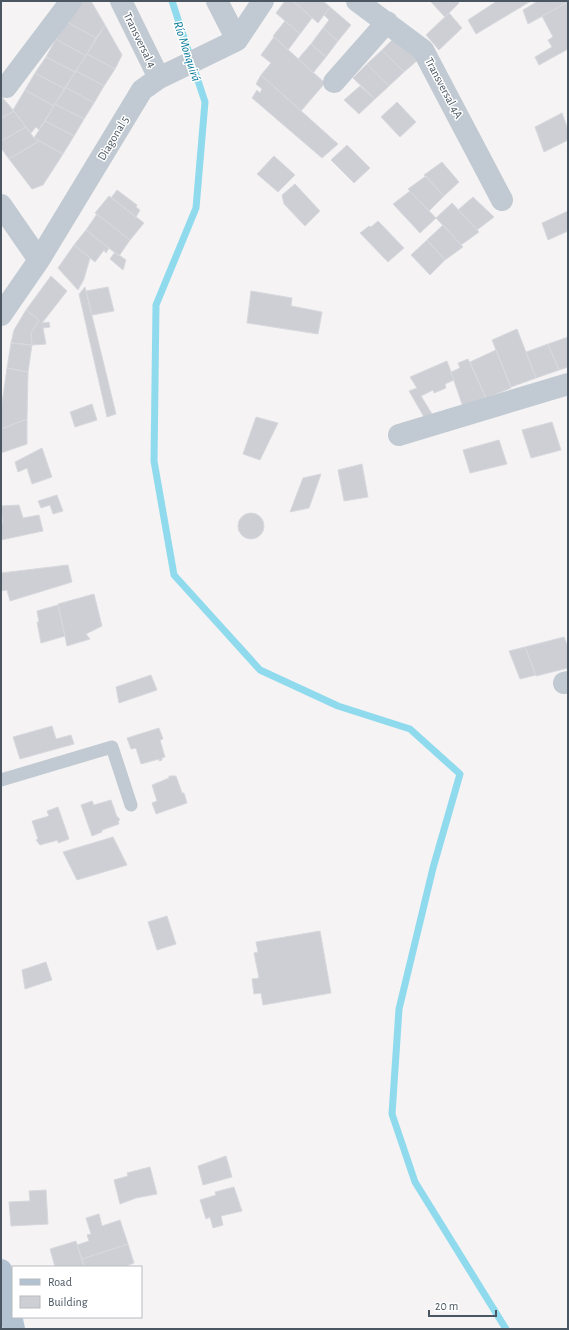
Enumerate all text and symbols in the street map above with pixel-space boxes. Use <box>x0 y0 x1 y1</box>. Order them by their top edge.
street label: Transversal 4 <box>121 10 159 70</box>
water label: Río Monquirá <box>171 20 202 83</box>
street label: Transversal 4A <box>423 56 465 120</box>
street label: Diagonal 5 <box>95 114 131 162</box>
legend <box>12 1266 142 1318</box>
text: Road <box>48 1276 72 1288</box>
scale bar <box>429 1292 496 1318</box>
text: Building <box>48 1296 88 1308</box>
text: 20 m <box>435 1300 458 1312</box>

